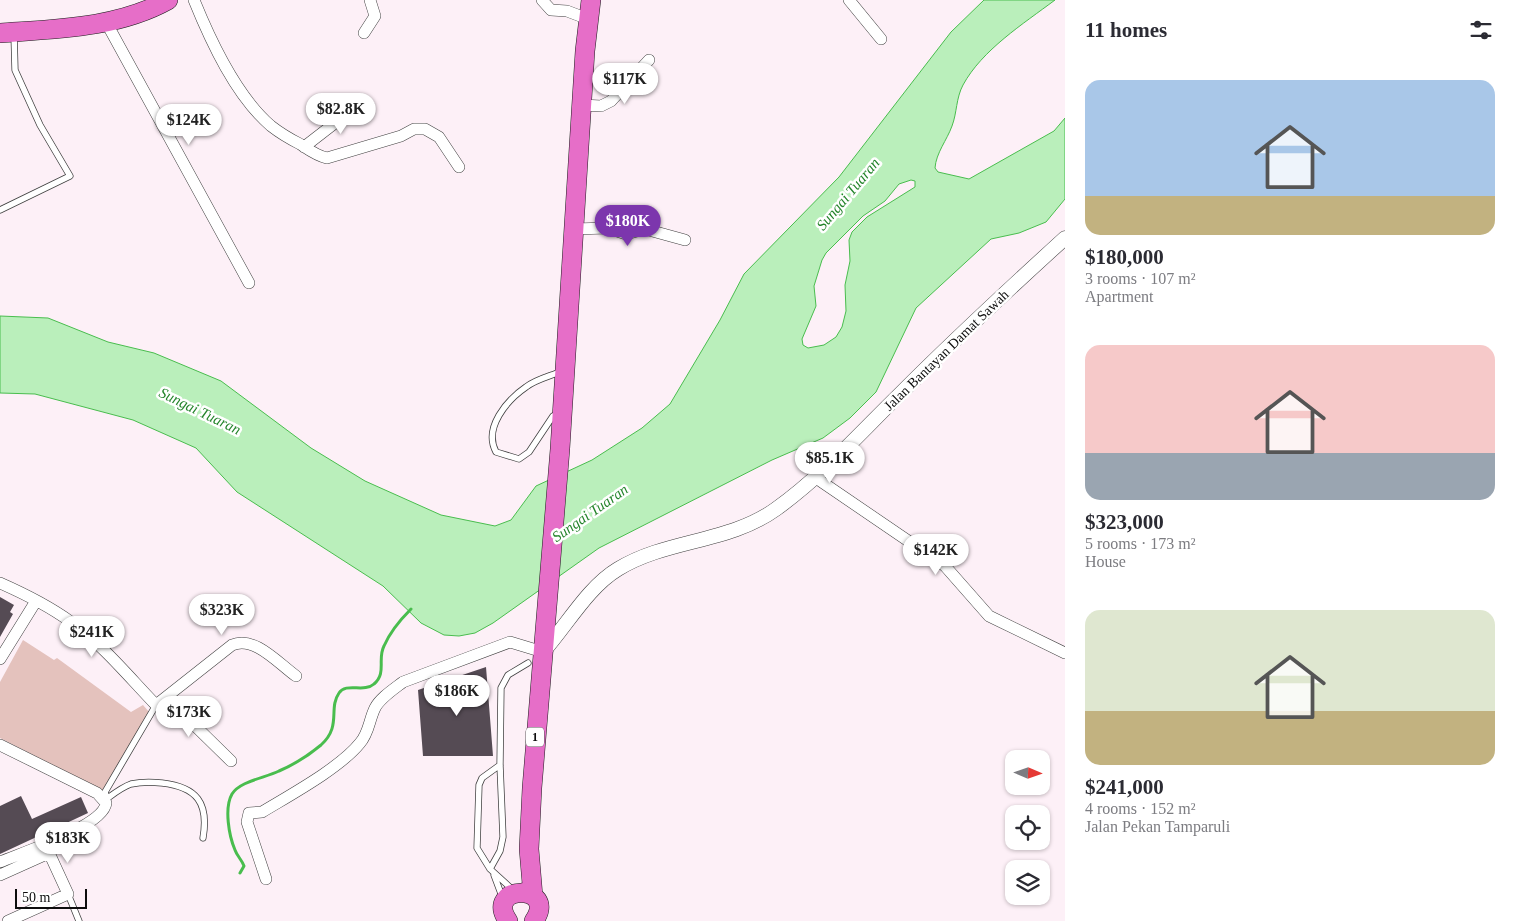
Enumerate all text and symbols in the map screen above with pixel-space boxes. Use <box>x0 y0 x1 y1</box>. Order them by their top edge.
icon: filters <box>1467 16 1495 44</box>
text: 11 homes <box>1085 18 1167 42</box>
pin: $117K <box>590 62 660 105</box>
text: $117K <box>603 70 647 87</box>
pin: $82.8K <box>300 92 382 135</box>
text: $82.8K <box>317 100 365 117</box>
pin: $124K <box>154 104 224 146</box>
text: $124K <box>167 111 211 128</box>
icon: home <box>1245 112 1335 202</box>
water label: Sungai Tuaran <box>813 155 883 233</box>
pin: $180K <box>593 204 663 247</box>
text: $180K <box>606 212 650 229</box>
text: $180,000 <box>1085 245 1164 269</box>
text: 3 rooms · 107 m² <box>1085 270 1196 287</box>
street label: Jalan Bantayan Damat Sawah <box>881 287 1012 414</box>
text: Apartment <box>1085 288 1153 305</box>
icon: home <box>1245 377 1335 467</box>
water label: Sungai Tuaran <box>157 384 243 438</box>
pin: $85.1K <box>789 442 871 484</box>
text: $85.1K <box>806 449 854 466</box>
water label: Sungai Tuaran <box>549 481 631 545</box>
text: $323,000 <box>1085 510 1164 534</box>
pin: $142K <box>901 534 971 576</box>
text: 5 rooms · 173 m² <box>1085 535 1196 552</box>
text: $142K <box>914 541 958 558</box>
text: House <box>1085 553 1126 570</box>
pin: $323K <box>187 594 257 636</box>
text: $323K <box>200 601 244 618</box>
pin: $241K <box>57 616 127 658</box>
text: $241K <box>70 623 114 640</box>
icon: home <box>1245 642 1335 732</box>
pin: $186K <box>422 674 492 717</box>
text: $186K <box>435 682 479 699</box>
pin: $173K <box>154 696 224 738</box>
text: $173K <box>167 703 211 720</box>
road number: 1 <box>526 728 544 746</box>
north arrow <box>1005 750 1050 795</box>
map controls <box>1005 750 1050 905</box>
text: $241,000 <box>1085 775 1164 799</box>
text: 4 rooms · 152 m² <box>1085 800 1196 817</box>
button: locate <box>1005 805 1050 850</box>
text: Jalan Pekan Tamparuli <box>1085 818 1230 835</box>
pin: $183K <box>33 822 103 864</box>
text: $183K <box>46 829 90 846</box>
button: layers <box>1005 860 1050 905</box>
scale bar <box>15 886 88 909</box>
text: 50 m <box>22 890 50 905</box>

